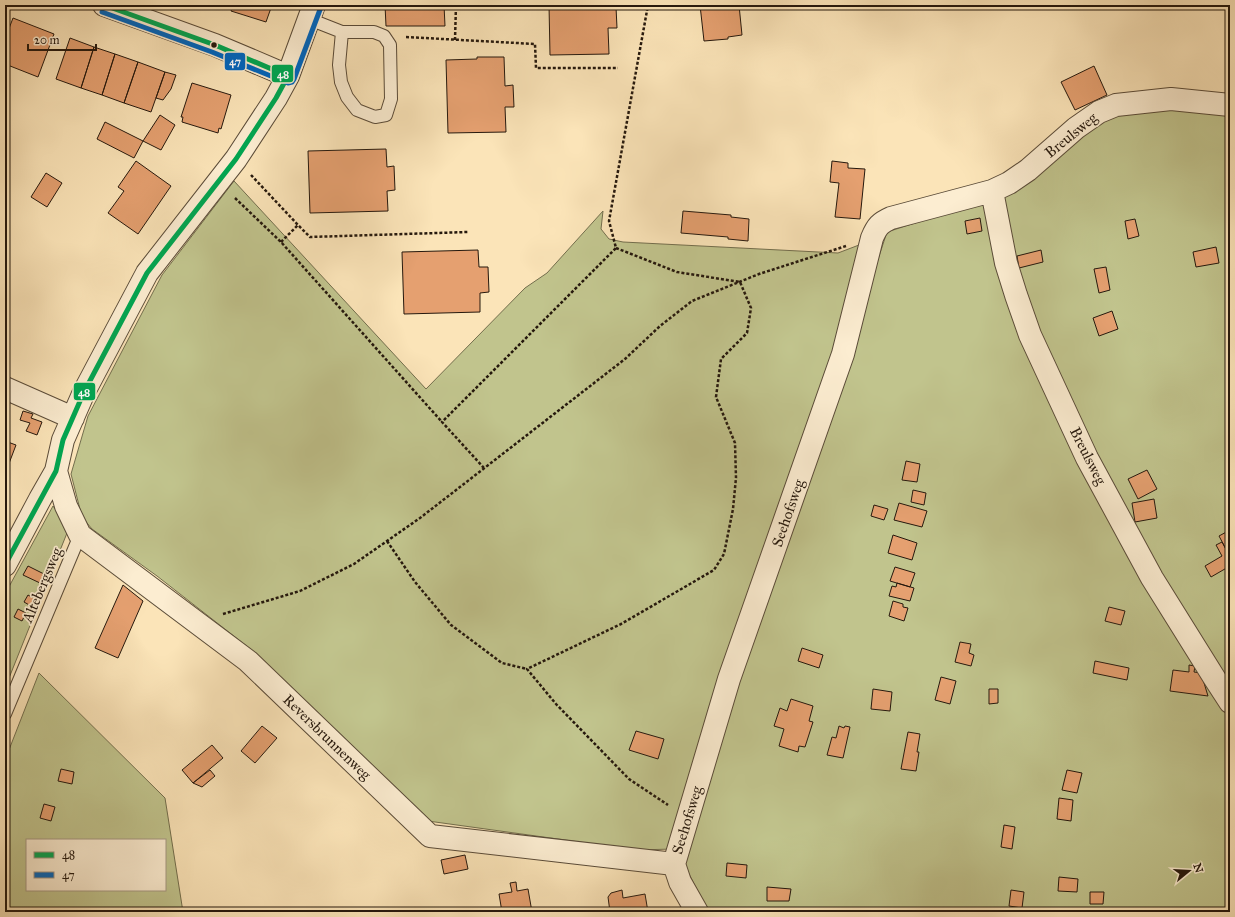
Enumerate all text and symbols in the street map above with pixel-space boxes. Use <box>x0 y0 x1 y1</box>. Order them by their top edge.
scale bar <box>28 26 96 52</box>
text: 20 m <box>34 33 60 47</box>
unlabelled marker <box>209 40 219 50</box>
line badge: 47 <box>224 52 246 71</box>
text: 47 <box>229 55 241 69</box>
line badge: 48 <box>271 64 294 83</box>
text: 48 <box>277 68 289 82</box>
street label: Breulsweg <box>1041 108 1102 162</box>
line badge: 48 <box>73 382 96 401</box>
text: 48 <box>78 386 90 400</box>
street label: Breulsweg <box>1066 424 1111 489</box>
street label: Seehofsweg <box>768 476 808 549</box>
street label: Altebergsweg <box>18 544 66 626</box>
street label: Reversbrunnenweg <box>279 690 375 784</box>
street label: Seehofsweg <box>668 783 706 856</box>
legend <box>26 839 166 891</box>
text: 48 <box>62 848 75 862</box>
north arrow <box>1169 851 1209 891</box>
text: N <box>1190 862 1206 875</box>
text: 47 <box>62 868 75 882</box>

